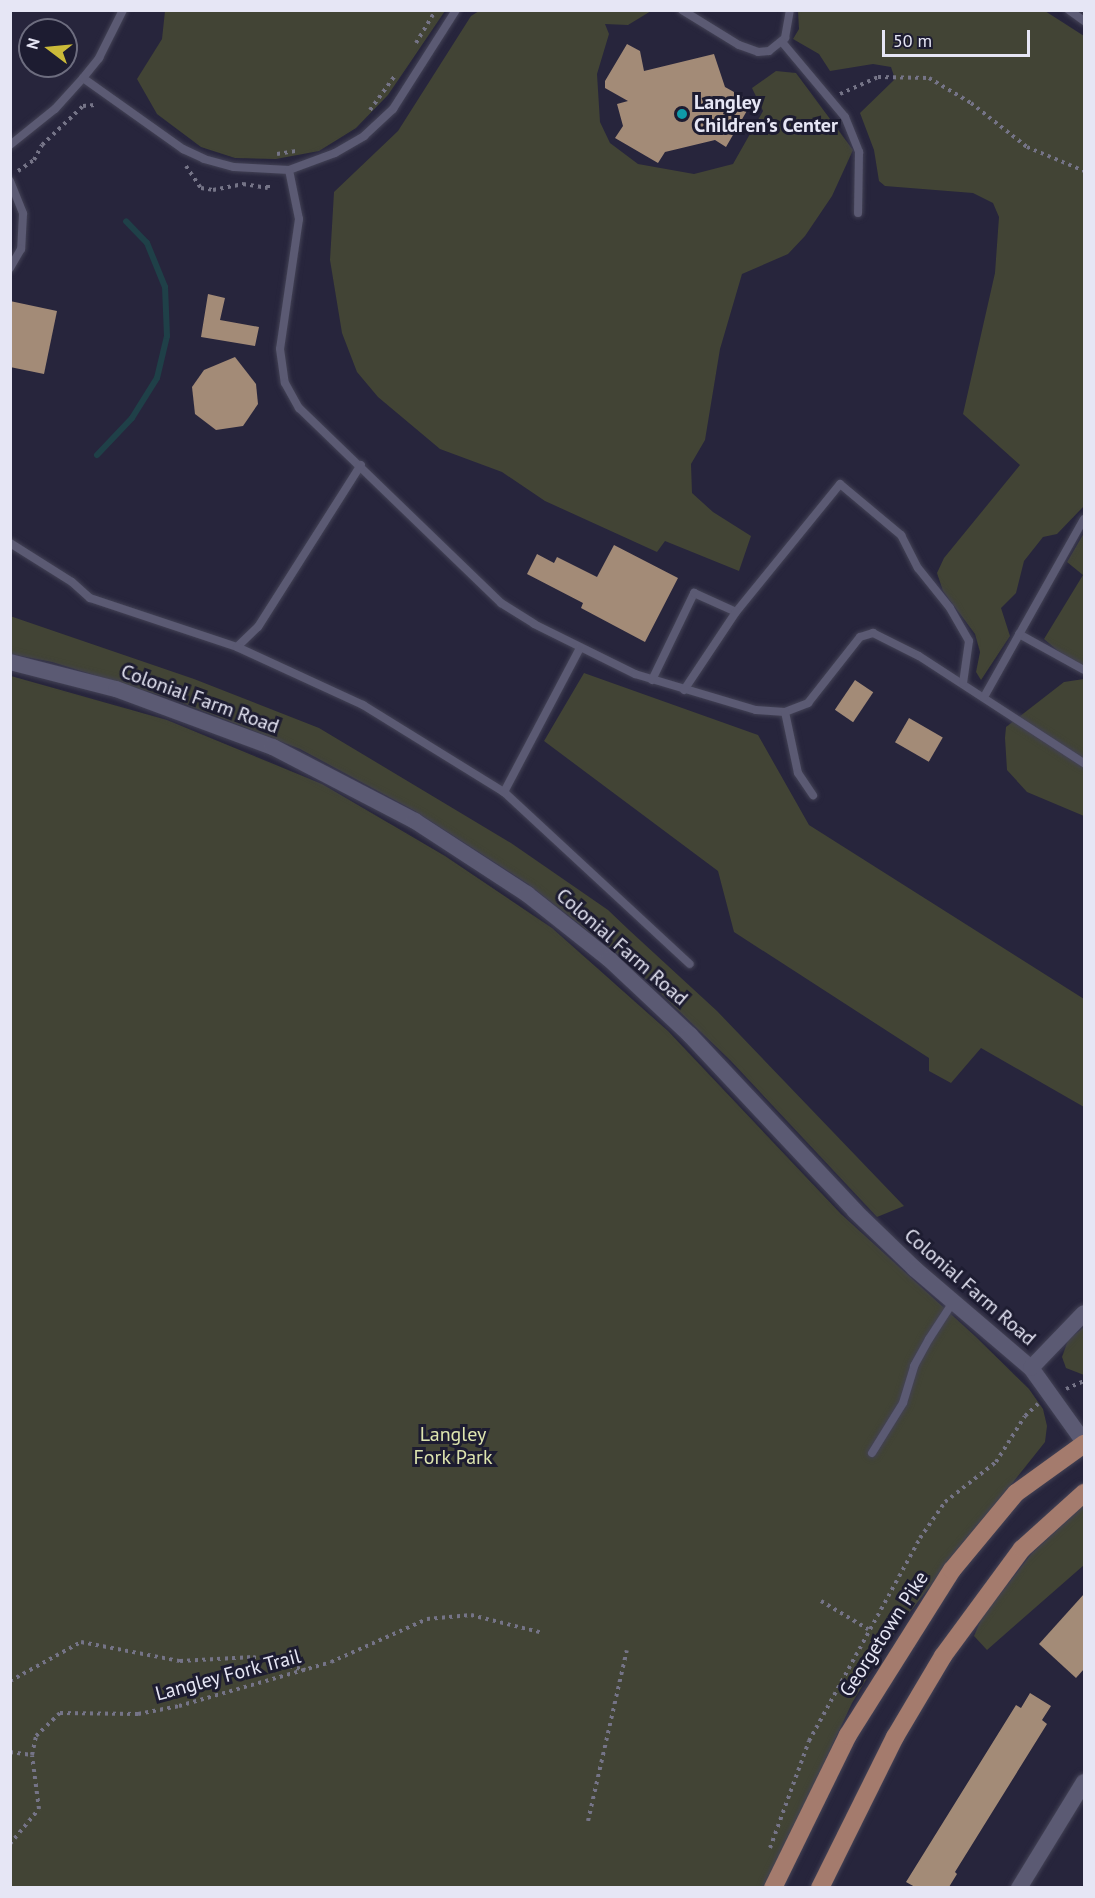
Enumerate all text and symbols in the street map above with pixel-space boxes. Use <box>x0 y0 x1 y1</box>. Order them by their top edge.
north arrow <box>18 18 78 78</box>
scale bar <box>885 18 1034 56</box>
text: 50 m <box>893 29 932 52</box>
text: N <box>22 36 44 51</box>
place label: Langley Children’s Center <box>694 90 838 137</box>
marker: Langley Children’s Center <box>675 107 689 121</box>
street label: Colonial Farm Road <box>118 659 282 739</box>
street label: Colonial Farm Road <box>551 883 693 1011</box>
street label: Colonial Farm Road <box>899 1223 1041 1351</box>
park label: Langley Fork Park <box>413 1422 493 1469</box>
street label: Georgetown Pike <box>835 1567 933 1701</box>
street label: Langley Fork Trail <box>152 1644 304 1706</box>

